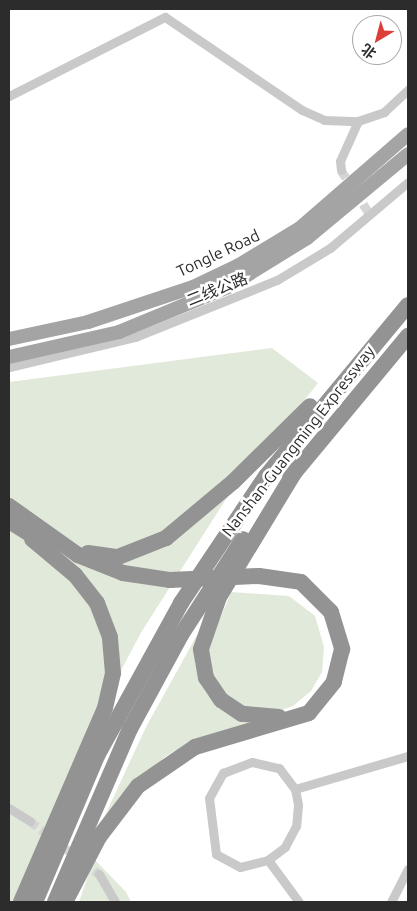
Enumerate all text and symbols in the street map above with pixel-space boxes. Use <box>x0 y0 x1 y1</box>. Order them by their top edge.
north arrow <box>352 15 402 65</box>
text: 北 <box>358 41 379 62</box>
street label: Tongle Road <box>173 225 263 281</box>
street label: 二线公路 <box>184 268 250 310</box>
street label: Nanshan-Guangming Expressway <box>218 342 378 540</box>

